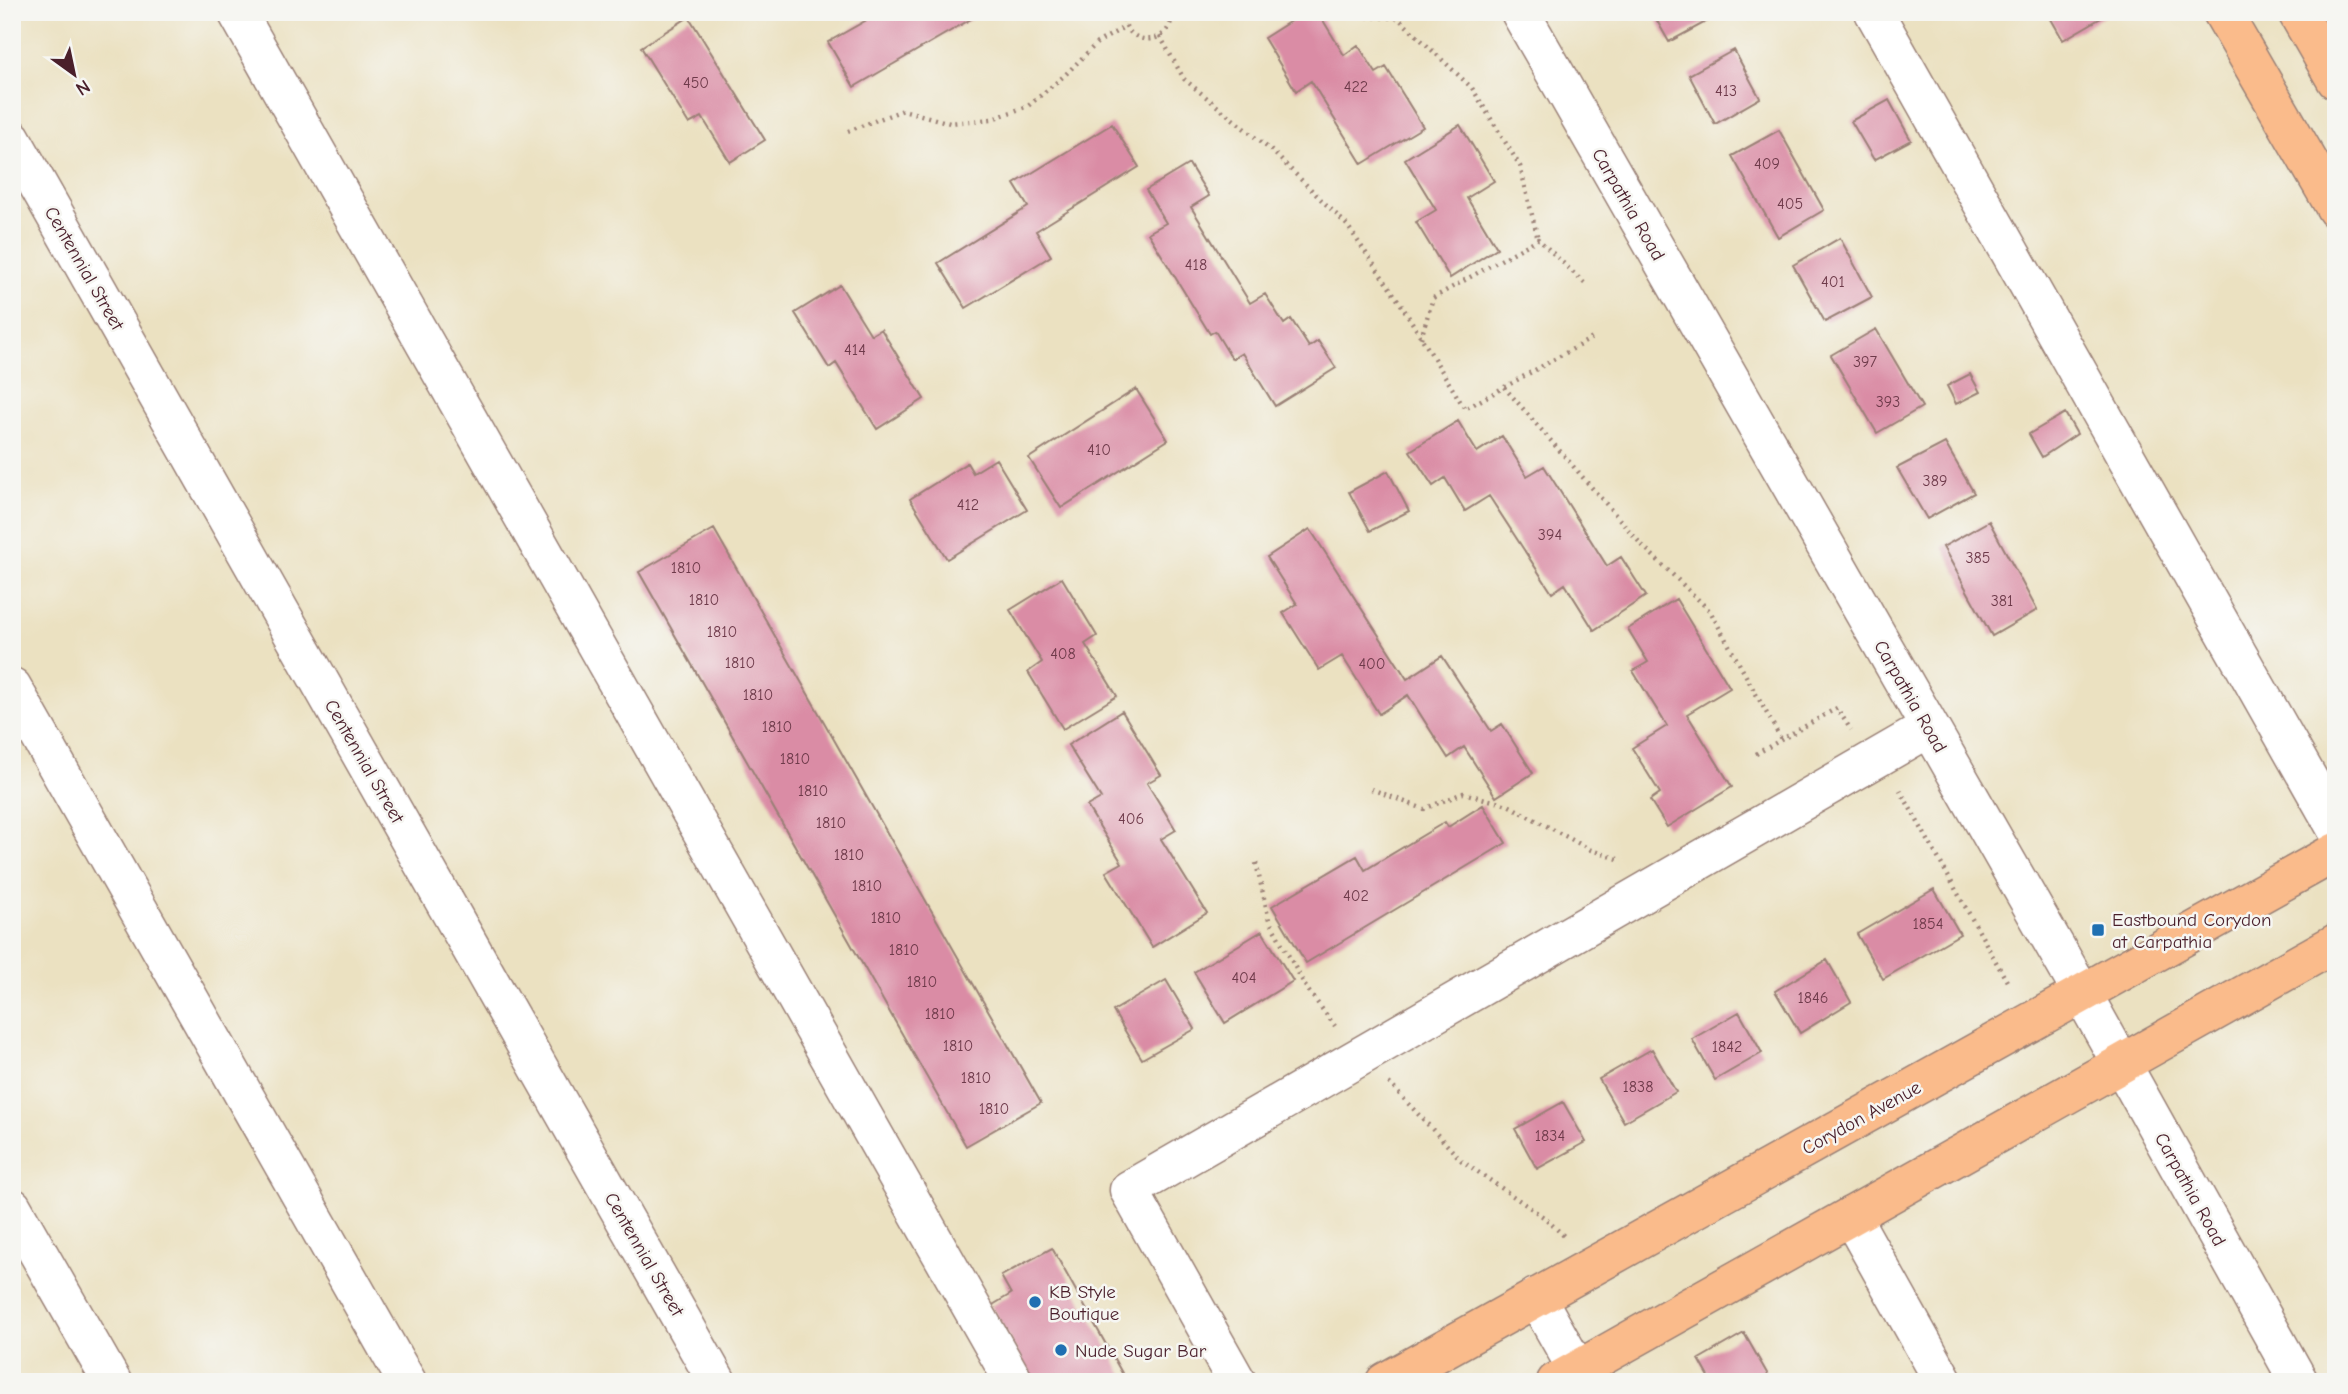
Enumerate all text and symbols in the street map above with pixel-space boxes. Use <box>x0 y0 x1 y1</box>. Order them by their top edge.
north arrow <box>38 38 108 108</box>
house number: 450 <box>683 74 709 92</box>
text: N <box>72 75 94 100</box>
house number: 422 <box>1344 78 1368 96</box>
house number: 413 <box>1715 82 1737 100</box>
street label: Carpathia Road <box>1587 144 1669 265</box>
house number: 409 <box>1754 155 1780 173</box>
house number: 405 <box>1777 195 1803 213</box>
street label: Centennial Street <box>40 203 129 335</box>
house number: 418 <box>1185 256 1207 274</box>
house number: 401 <box>1821 273 1845 291</box>
house number: 414 <box>844 341 866 359</box>
house number: 397 <box>1853 353 1878 371</box>
house number: 393 <box>1876 393 1900 411</box>
house number: 410 <box>1087 441 1111 459</box>
house number: 389 <box>1923 472 1947 490</box>
house number: 412 <box>957 496 979 514</box>
house number: 394 <box>1538 526 1562 544</box>
house number: 385 <box>1965 549 1991 567</box>
house number: 1810 <box>671 559 701 577</box>
house number: 1810 <box>689 591 719 609</box>
house number: 381 <box>1991 592 2013 610</box>
house number: 1810 <box>707 623 737 641</box>
street label: Carpathia Road <box>1869 636 1951 757</box>
house number: 408 <box>1050 645 1076 663</box>
house number: 1810 <box>725 654 755 672</box>
house number: 400 <box>1358 655 1386 673</box>
house number: 1810 <box>743 686 773 704</box>
street label: Centennial Street <box>320 696 409 828</box>
house number: 1810 <box>762 718 792 736</box>
house number: 1810 <box>780 750 810 768</box>
house number: 1810 <box>798 782 828 800</box>
house number: 406 <box>1118 810 1144 828</box>
house number: 1810 <box>816 814 846 832</box>
house number: 1810 <box>834 846 864 864</box>
house number: 1810 <box>852 877 882 895</box>
house number: 402 <box>1343 887 1369 905</box>
house number: 1810 <box>871 909 901 927</box>
place label: Eastbound Corydon at Carpathia <box>2112 909 2272 953</box>
house number: 1854 <box>1913 915 1944 933</box>
marker: Eastbound Corydon at Carpathia <box>2090 922 2106 938</box>
house number: 1810 <box>889 941 919 959</box>
house number: 404 <box>1231 969 1257 987</box>
house number: 1810 <box>907 973 937 991</box>
house number: 1846 <box>1798 989 1829 1007</box>
house number: 1810 <box>925 1005 955 1023</box>
house number: 1810 <box>943 1037 973 1055</box>
house number: 1842 <box>1712 1038 1742 1056</box>
house number: 1810 <box>961 1069 991 1087</box>
street label: Corydon Avenue <box>1798 1076 1925 1160</box>
house number: 1838 <box>1623 1078 1653 1096</box>
house number: 1810 <box>979 1100 1009 1118</box>
house number: 1834 <box>1535 1127 1565 1145</box>
street label: Carpathia Road <box>2150 1129 2230 1250</box>
street label: Centennial Street <box>600 1189 689 1321</box>
place label: KB Style Boutique <box>1049 1281 1119 1325</box>
marker: KB Style Boutique <box>1027 1294 1043 1310</box>
place label: Nude Sugar Bar <box>1075 1340 1207 1362</box>
marker: Nude Sugar Bar <box>1053 1342 1069 1358</box>

